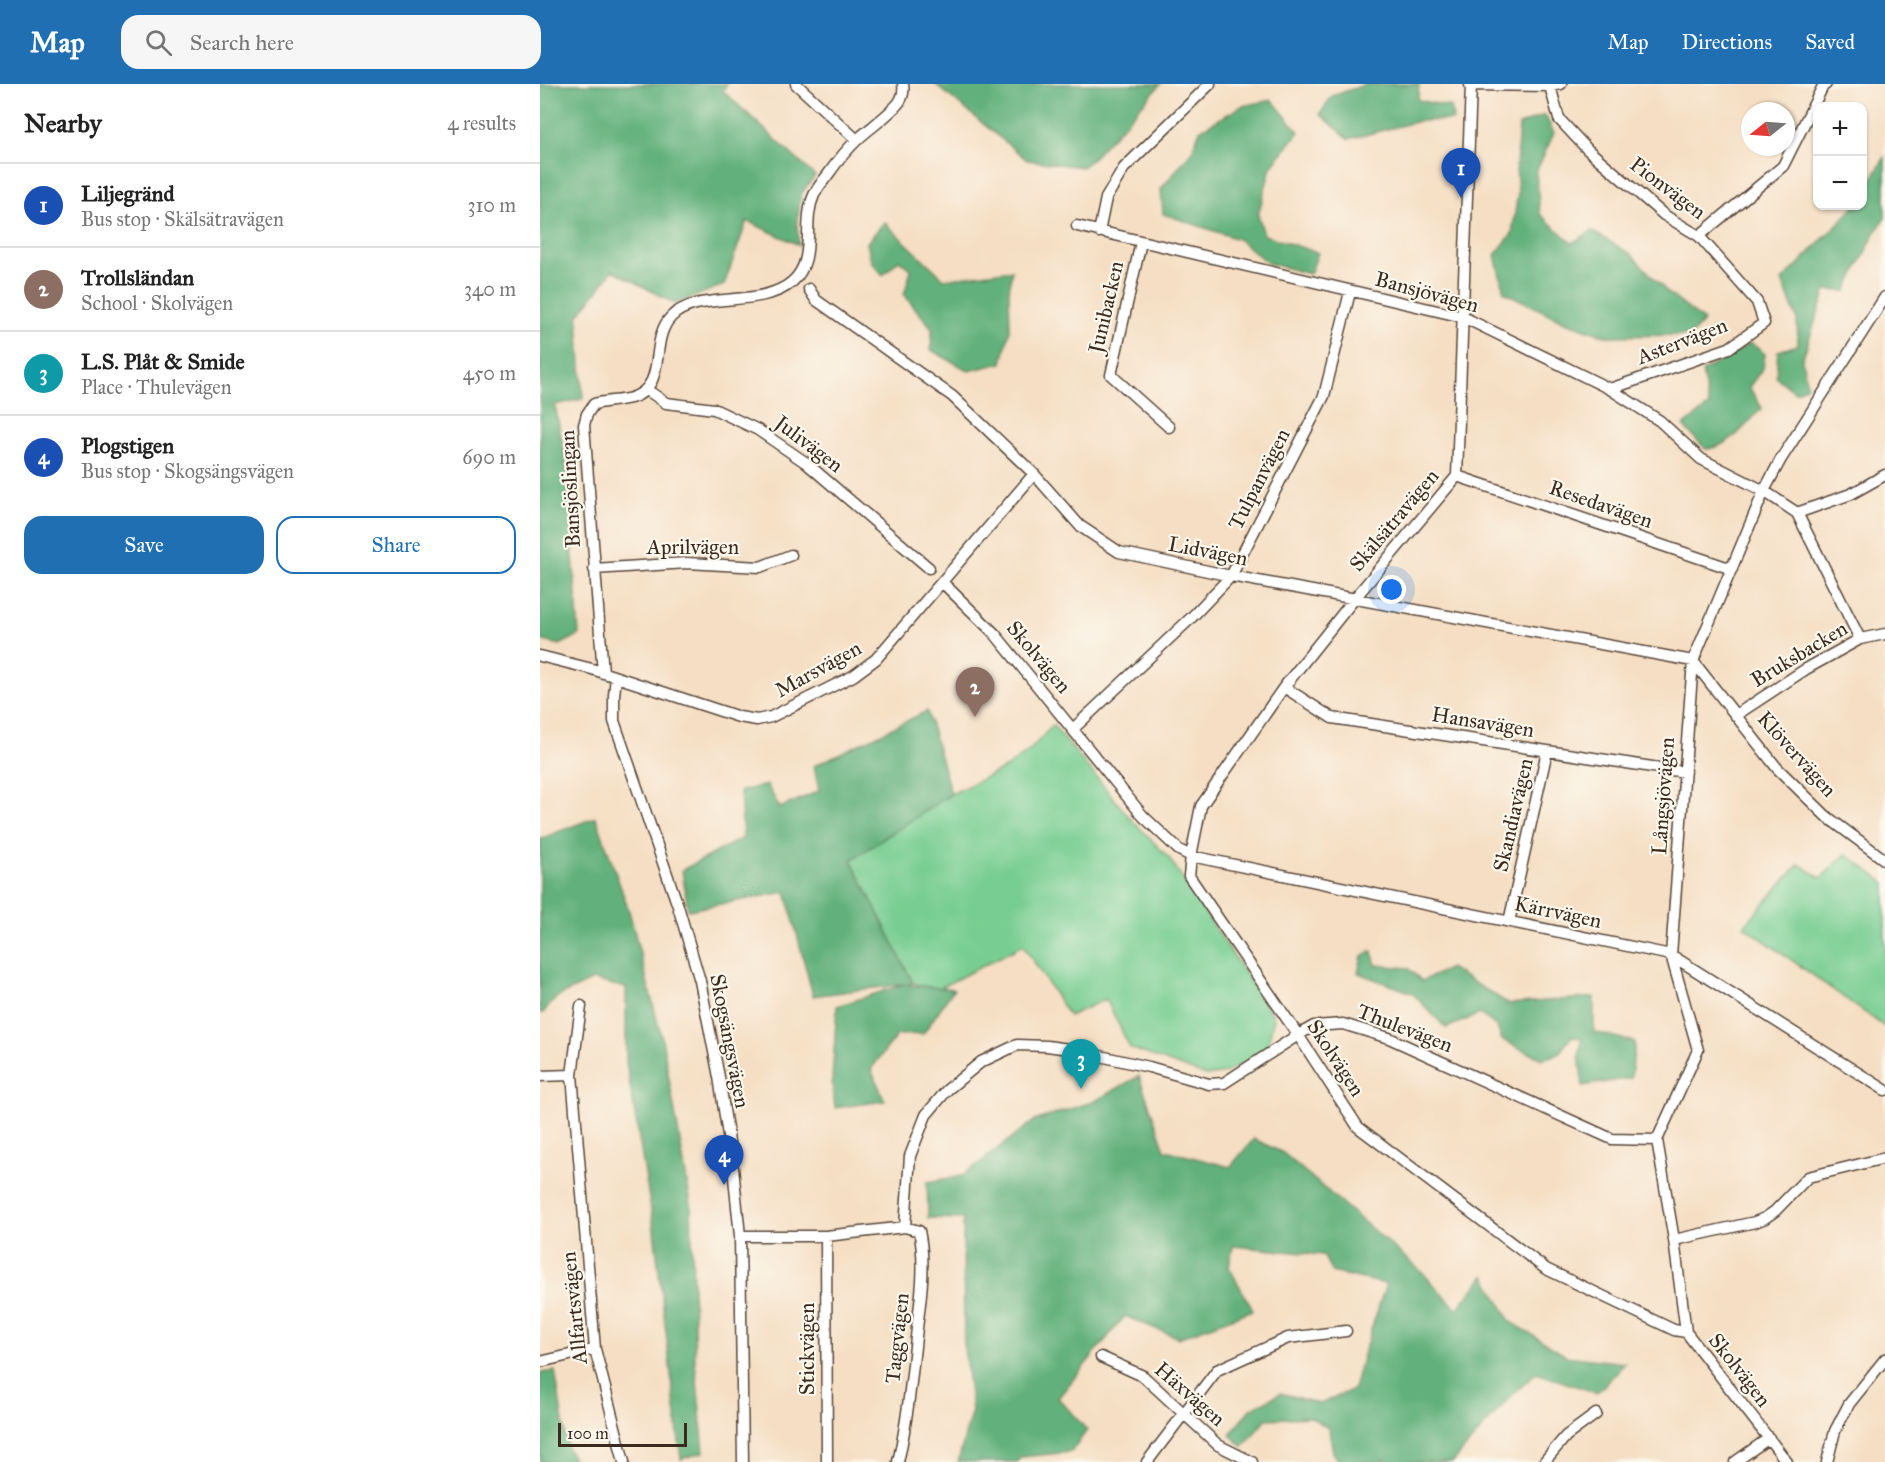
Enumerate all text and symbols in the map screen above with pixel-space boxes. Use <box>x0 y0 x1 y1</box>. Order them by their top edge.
search box <box>121 15 541 69</box>
text: Map <box>30 25 85 60</box>
icon: search <box>142 26 175 59</box>
text: Search here <box>190 29 294 56</box>
text: Map <box>1608 29 1649 55</box>
text: Directions <box>1682 29 1772 55</box>
text: Saved <box>1805 29 1855 55</box>
north arrow <box>1741 102 1795 156</box>
map controls <box>1813 102 1867 210</box>
button: + <box>1813 102 1867 156</box>
text: Nearby <box>24 107 102 139</box>
text: 4 results <box>447 111 516 135</box>
pin: 1 <box>1442 148 1480 198</box>
street label: Pionvägen <box>1625 151 1711 225</box>
button: − <box>1813 156 1867 210</box>
text: Liljegränd <box>81 180 175 207</box>
text: 1 <box>40 193 47 217</box>
text: 310 m <box>467 193 516 217</box>
text: Bus stop · Skälsätravägen <box>81 207 284 231</box>
street label: Junibacken <box>1082 258 1129 358</box>
text: Trollsländan <box>81 264 194 291</box>
street label: Bansjövägen <box>1372 266 1482 318</box>
text: 2 <box>39 277 48 301</box>
text: 340 m <box>464 277 516 301</box>
text: School · Skolvägen <box>81 291 233 315</box>
street label: Astervägen <box>1632 312 1731 371</box>
text: L.S. Plåt & Smide <box>81 348 245 375</box>
text: 3 <box>40 361 48 385</box>
text: 450 m <box>463 361 516 385</box>
text: Place · Thulevägen <box>81 375 231 399</box>
street label: Julivägen <box>768 409 848 478</box>
street label: Tulpanvägen <box>1222 424 1296 534</box>
street label: Bansjöslingan <box>554 429 586 549</box>
text: Plogstigen <box>81 432 174 459</box>
text: 4 <box>38 445 49 469</box>
text: 690 m <box>462 445 516 469</box>
text: Bus stop · Skogsängsvägen <box>81 459 294 483</box>
street label: Skälsätravägen <box>1344 463 1444 577</box>
street label: Resedavägen <box>1546 474 1656 534</box>
button: Save <box>24 516 264 574</box>
button: Share <box>276 516 516 574</box>
street label: Lidvägen <box>1166 531 1250 571</box>
street label: Aprilvägen <box>646 534 739 560</box>
your location <box>1377 575 1406 604</box>
street label: Bruksbacken <box>1746 615 1852 693</box>
street label: Skolvägen <box>1001 616 1077 698</box>
street label: Marsvägen <box>770 635 866 703</box>
pin: 2 <box>956 668 994 717</box>
street label: Hansavägen <box>1430 701 1536 743</box>
street label: Klövervägen <box>1752 706 1842 802</box>
street label: Långsjövägen <box>1646 736 1680 856</box>
street label: Skandiavägen <box>1487 756 1539 874</box>
street label: Kärrvägen <box>1512 890 1604 934</box>
street label: Skogsängsvägen <box>704 972 756 1110</box>
street label: Thulevägen <box>1354 998 1456 1058</box>
street label: Skolvägen <box>1302 1015 1370 1101</box>
pin: 3 <box>1062 1040 1100 1089</box>
pin: 4 <box>704 1136 744 1185</box>
street label: Allfartsvägen <box>555 1250 593 1367</box>
street label: Taggvägen <box>879 1291 915 1385</box>
street label: Stickvägen <box>794 1303 820 1395</box>
street label: Skolvägen <box>1703 1328 1777 1412</box>
street label: Häxvägen <box>1149 1356 1231 1432</box>
scale bar <box>558 1420 687 1448</box>
text: 100 m <box>567 1424 609 1443</box>

